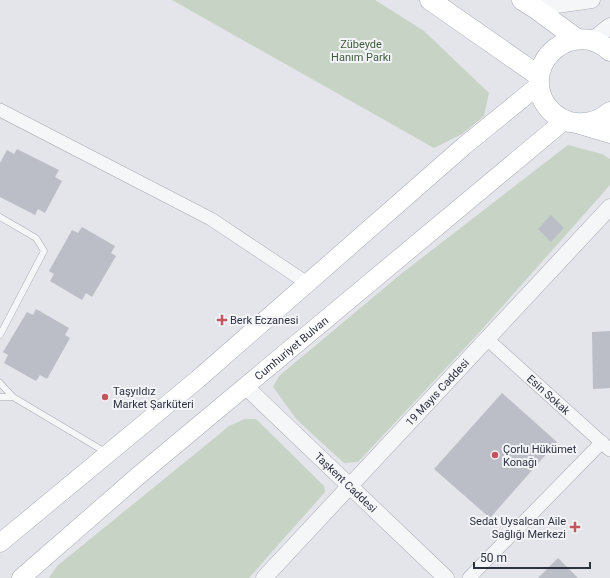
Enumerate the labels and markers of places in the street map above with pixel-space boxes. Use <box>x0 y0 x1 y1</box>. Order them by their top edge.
place label: Berk Eczanesi <box>230 314 298 327</box>
marker: Berk Eczanesi <box>217 315 227 325</box>
place label: Taşyıldız Market Şarküteri <box>113 385 194 411</box>
marker: Taşyıldız Market Şarküteri <box>100 392 110 402</box>
place label: Çorlu Hükümet Konağı <box>503 443 577 469</box>
marker: Çorlu Hükümet Konağı <box>490 450 500 460</box>
place label: Sedat Uysalcan Aile Sağlığı Merkezi <box>470 515 566 541</box>
marker: Sedat Uysalcan Aile Sağlığı Merkezi <box>569 521 581 533</box>

